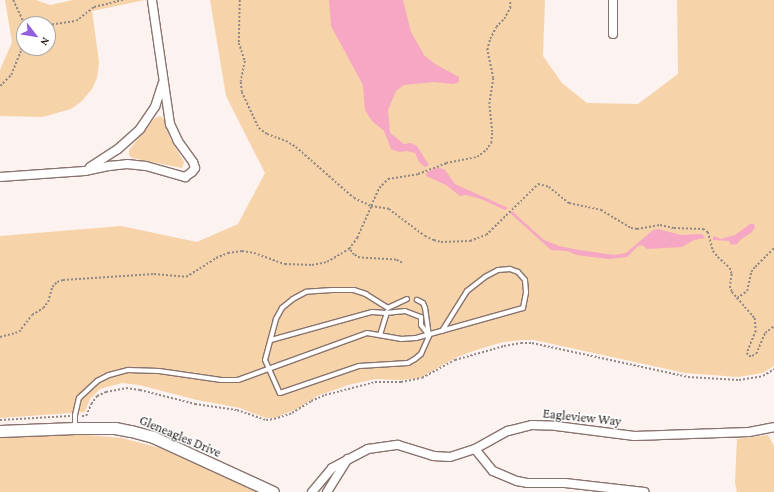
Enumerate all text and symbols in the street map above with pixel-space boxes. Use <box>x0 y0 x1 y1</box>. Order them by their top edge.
north arrow <box>16 16 56 56</box>
text: N <box>38 35 53 48</box>
street label: Eagleview Way <box>542 406 622 430</box>
street label: Gleneagles Drive <box>137 413 223 461</box>

